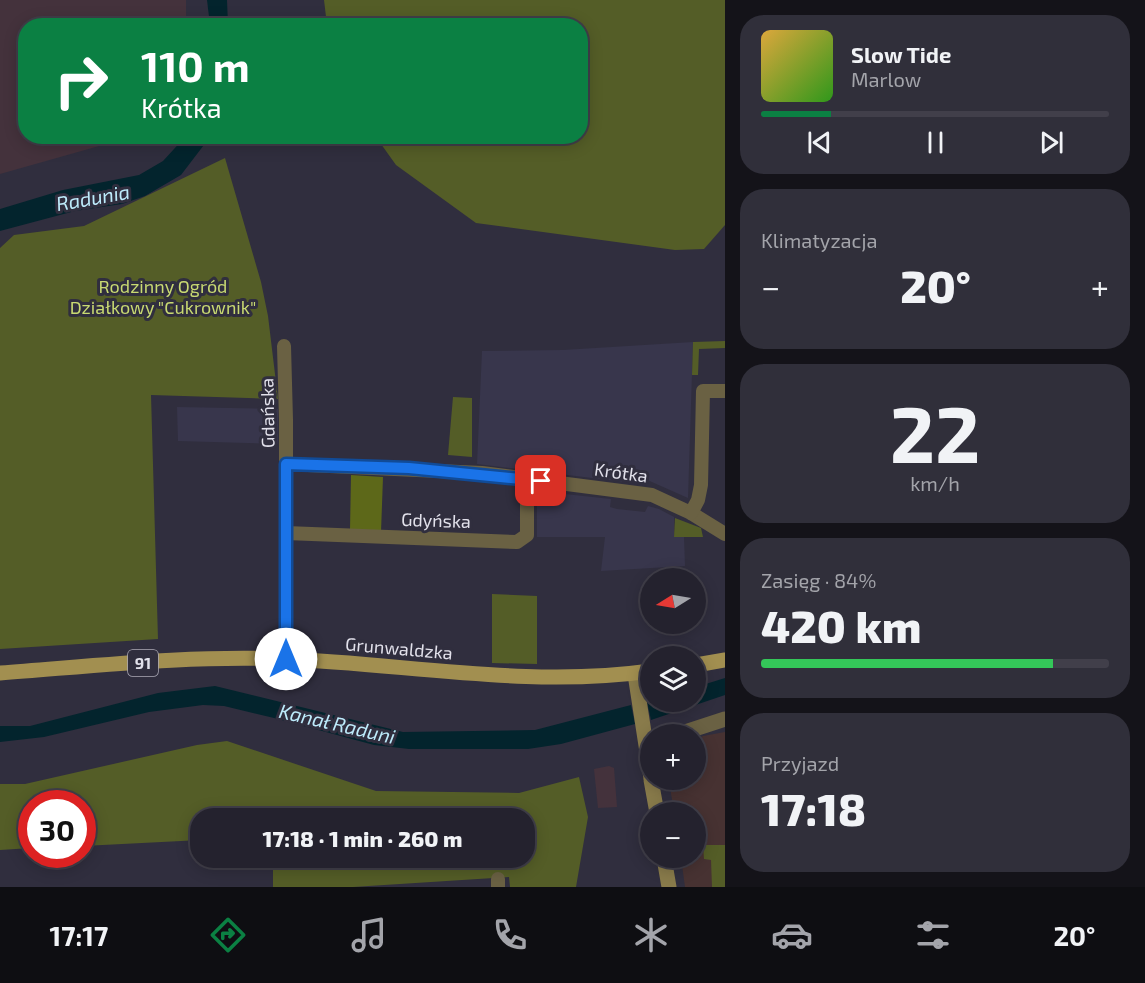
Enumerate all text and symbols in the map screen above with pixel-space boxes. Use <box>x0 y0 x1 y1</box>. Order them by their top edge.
text: 110 m <box>141 40 250 90</box>
text: Slow Tide <box>851 41 951 67</box>
icon: right <box>42 42 120 120</box>
text: Marlow <box>851 67 921 91</box>
text: Krótka <box>141 91 222 123</box>
icon: previous <box>803 126 836 159</box>
icon: pause <box>919 126 952 159</box>
icon: next <box>1035 126 1068 159</box>
water label: Radunia <box>54 179 132 215</box>
text: Klimatyzacja <box>761 228 877 252</box>
text: 20° <box>900 258 971 312</box>
text: − <box>761 266 780 306</box>
text: + <box>1091 266 1109 306</box>
park label: Rodzinny Ogród Działkowy "Cukrownik" <box>70 275 256 318</box>
street label: Gdańska <box>255 378 279 448</box>
text: 22 <box>890 385 980 479</box>
pin <box>515 455 566 506</box>
street label: Krótka <box>593 457 649 487</box>
icon: arrive <box>524 464 557 497</box>
text: km/h <box>910 471 960 495</box>
street label: Gdyńska <box>401 508 471 532</box>
north arrow <box>640 568 706 634</box>
map controls <box>640 568 706 868</box>
text: Zasięg · 84% <box>761 568 876 592</box>
text: 420 km <box>761 598 922 652</box>
position arrow <box>254 627 318 691</box>
street label: Grunwaldzka <box>344 632 454 664</box>
button: layers <box>640 646 706 712</box>
road number: 91 <box>128 650 158 676</box>
water label: Kanał Raduni <box>277 698 398 748</box>
button: + <box>640 724 706 790</box>
text: Przyjazd <box>761 751 839 775</box>
text: 17:18 <box>761 781 866 835</box>
speed limit sign: 30 <box>18 790 96 868</box>
button: − <box>640 802 706 868</box>
text: 17:18 · 1 min · 260 m <box>263 825 462 851</box>
icon: directions <box>207 914 249 956</box>
icon: music <box>348 914 390 956</box>
icon: phone <box>489 914 531 956</box>
icon: climate <box>630 914 672 956</box>
icon: car <box>771 914 813 956</box>
icon: filters <box>912 914 954 956</box>
text: 17:17 <box>50 919 108 951</box>
text: 20° <box>1053 919 1095 951</box>

